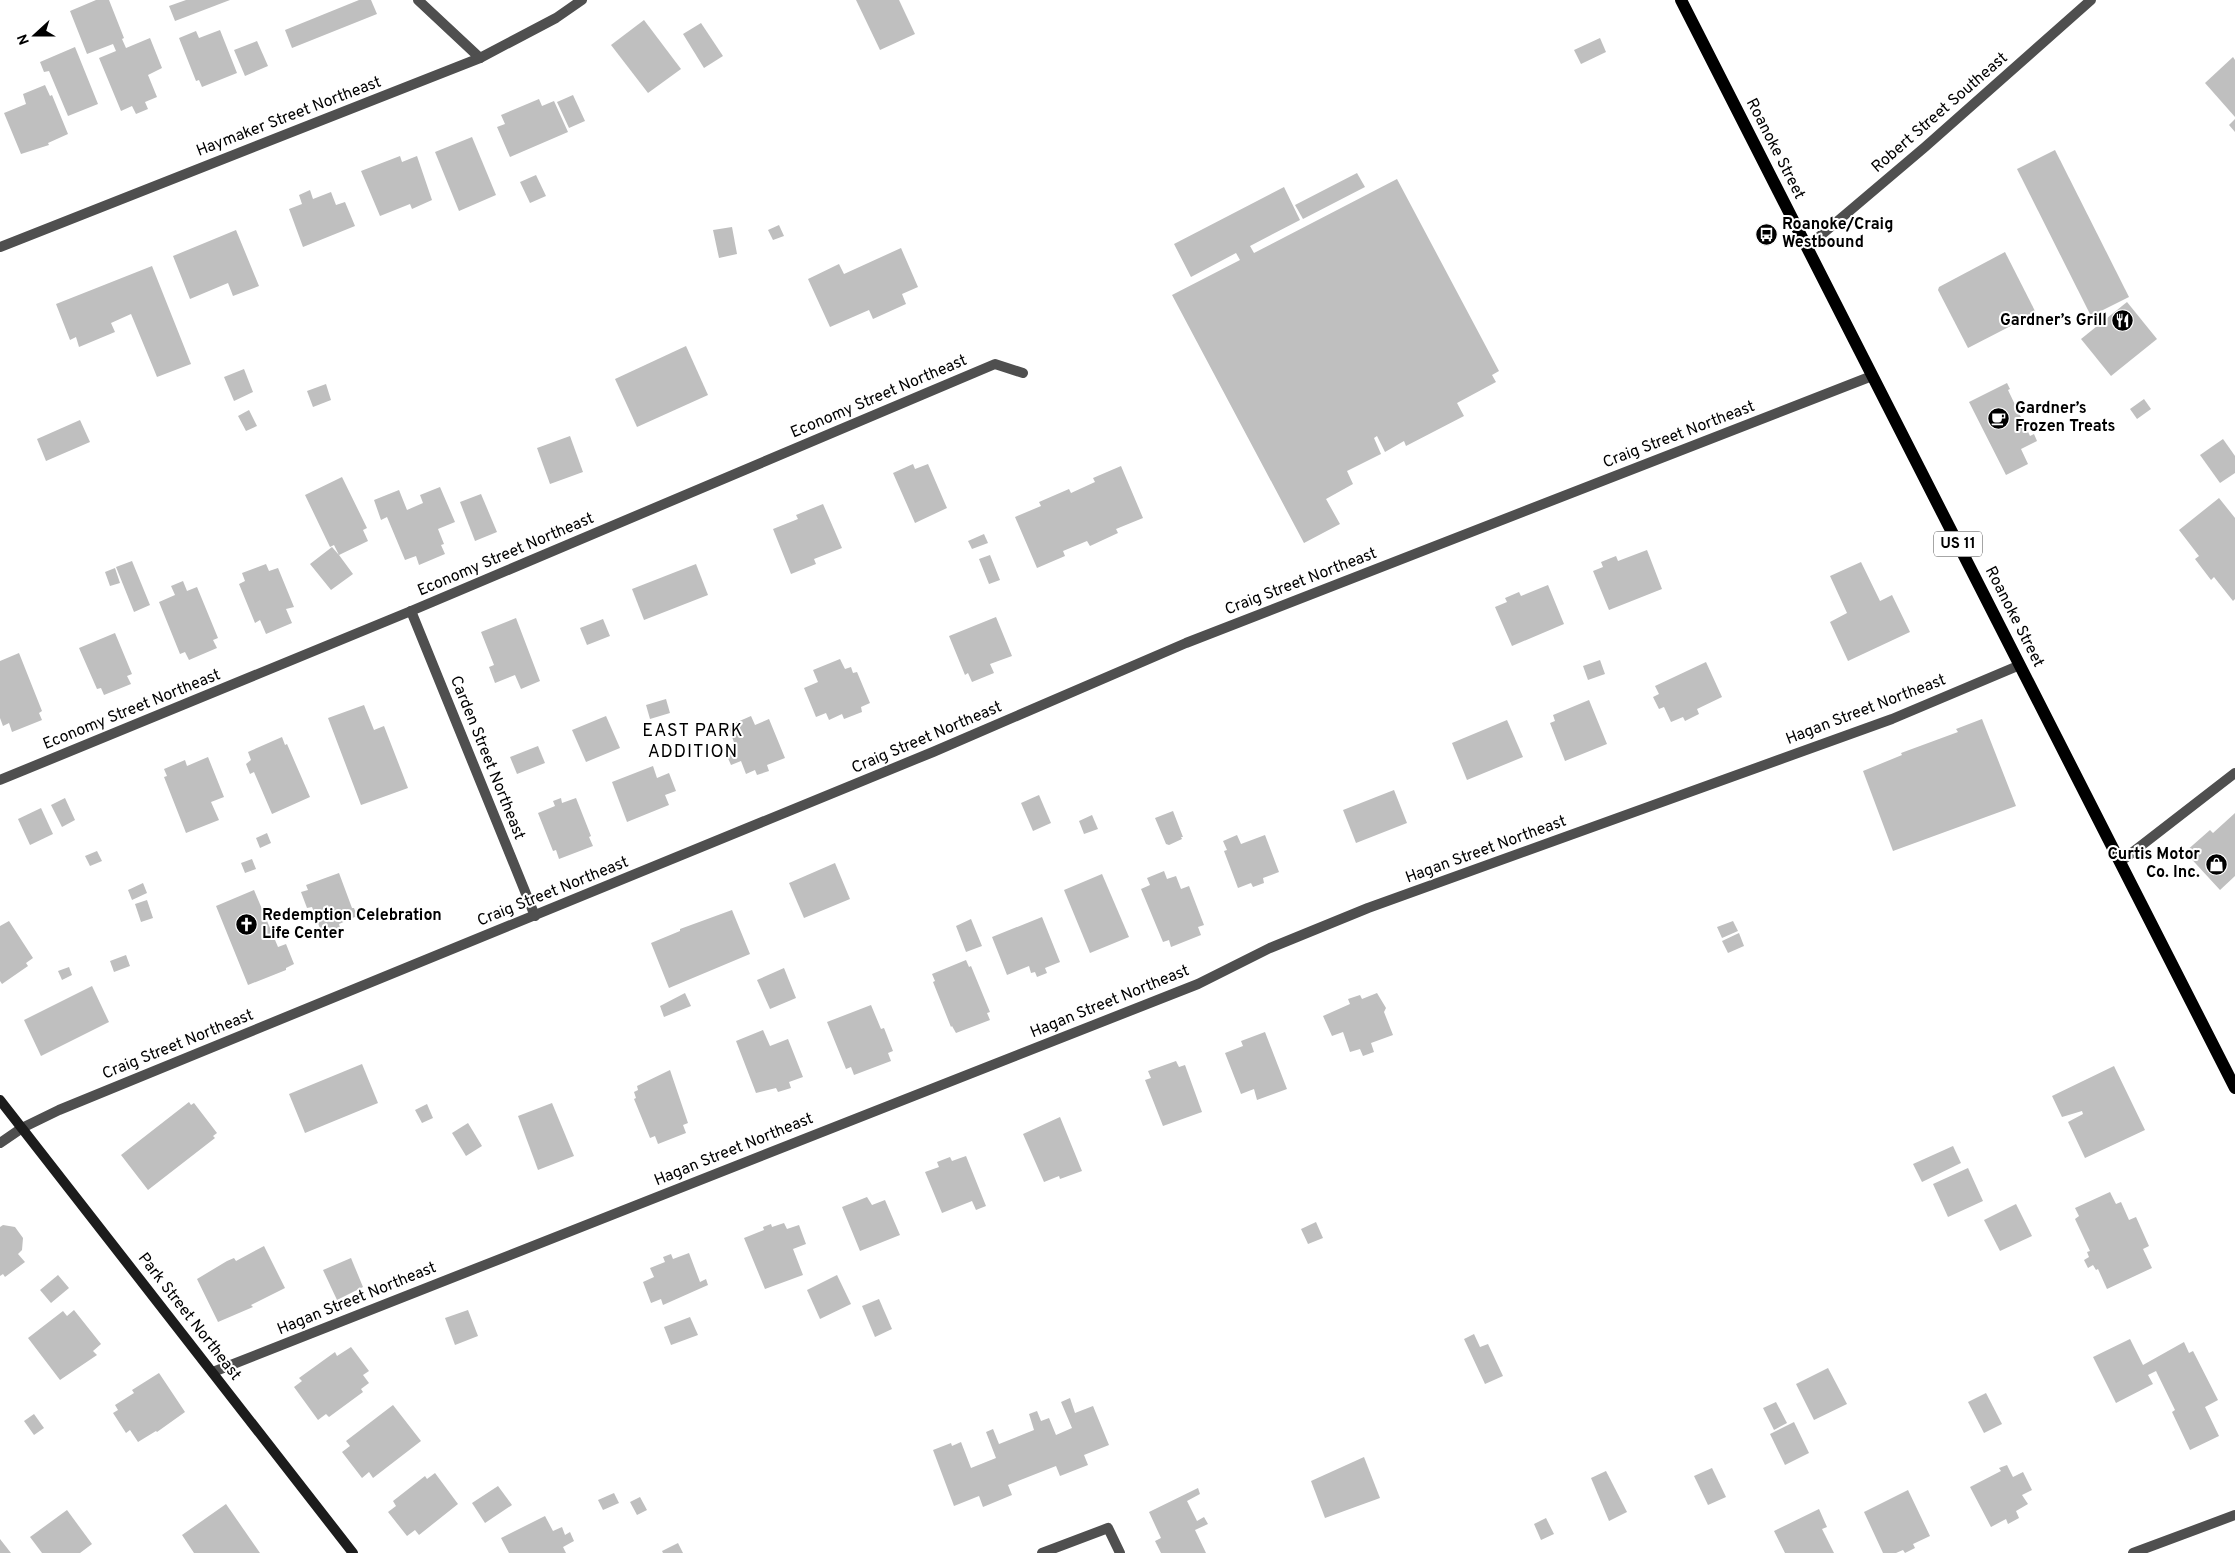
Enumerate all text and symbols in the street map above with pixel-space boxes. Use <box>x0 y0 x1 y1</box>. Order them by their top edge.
north arrow <box>10 10 60 60</box>
text: N <box>15 31 34 47</box>
street label: Robert Street Southeast <box>1868 48 2012 178</box>
street label: Haymaker Street Northeast <box>194 72 384 162</box>
street label: Roanoke Street <box>1741 95 1809 203</box>
place label: Roanoke/Craig Westbound <box>1782 215 1893 253</box>
bus stop icon: Roanoke/Craig Westbound <box>1754 222 1778 246</box>
restaurant icon: Gardner’s Grill <box>2111 309 2135 333</box>
place label: Gardner’s Grill <box>2000 311 2107 331</box>
street label: Economy Street Northeast <box>788 351 970 443</box>
street label: Craig Street Northeast <box>1600 397 1758 473</box>
place label: Gardner’s Frozen Treats <box>2015 399 2116 437</box>
cafe icon: Gardner’s Frozen Treats <box>1987 406 2011 430</box>
street label: Economy Street Northeast <box>415 509 597 601</box>
road number: US 11 <box>1934 532 1982 556</box>
street label: Craig Street Northeast <box>1222 544 1380 620</box>
street label: Roanoke Street <box>1980 563 2048 671</box>
street label: Economy Street Northeast <box>40 665 224 755</box>
street label: Hagan Street Northeast <box>1783 670 1949 750</box>
street label: Carden Street Northeast <box>445 673 529 843</box>
street label: Craig Street Northeast <box>849 697 1005 779</box>
district label: EAST PARK ADDITION <box>642 720 744 764</box>
street label: Hagan Street Northeast <box>1403 812 1569 888</box>
place label: Curtis Motor Co. Inc. <box>2108 845 2200 883</box>
shop icon: Curtis Motor Co. Inc. <box>2204 852 2228 876</box>
street label: Craig Street Northeast <box>474 853 632 931</box>
place label: Redemption Celebration Life Center <box>262 906 442 944</box>
church icon: Redemption Celebration Life Center <box>234 913 258 937</box>
street label: Hagan Street Northeast <box>1028 961 1192 1043</box>
street label: Craig Street Northeast <box>99 1006 257 1084</box>
street label: Hagan Street Northeast <box>652 1109 816 1191</box>
street label: Park Street Northeast <box>133 1249 245 1385</box>
street label: Hagan Street Northeast <box>275 1258 439 1340</box>

